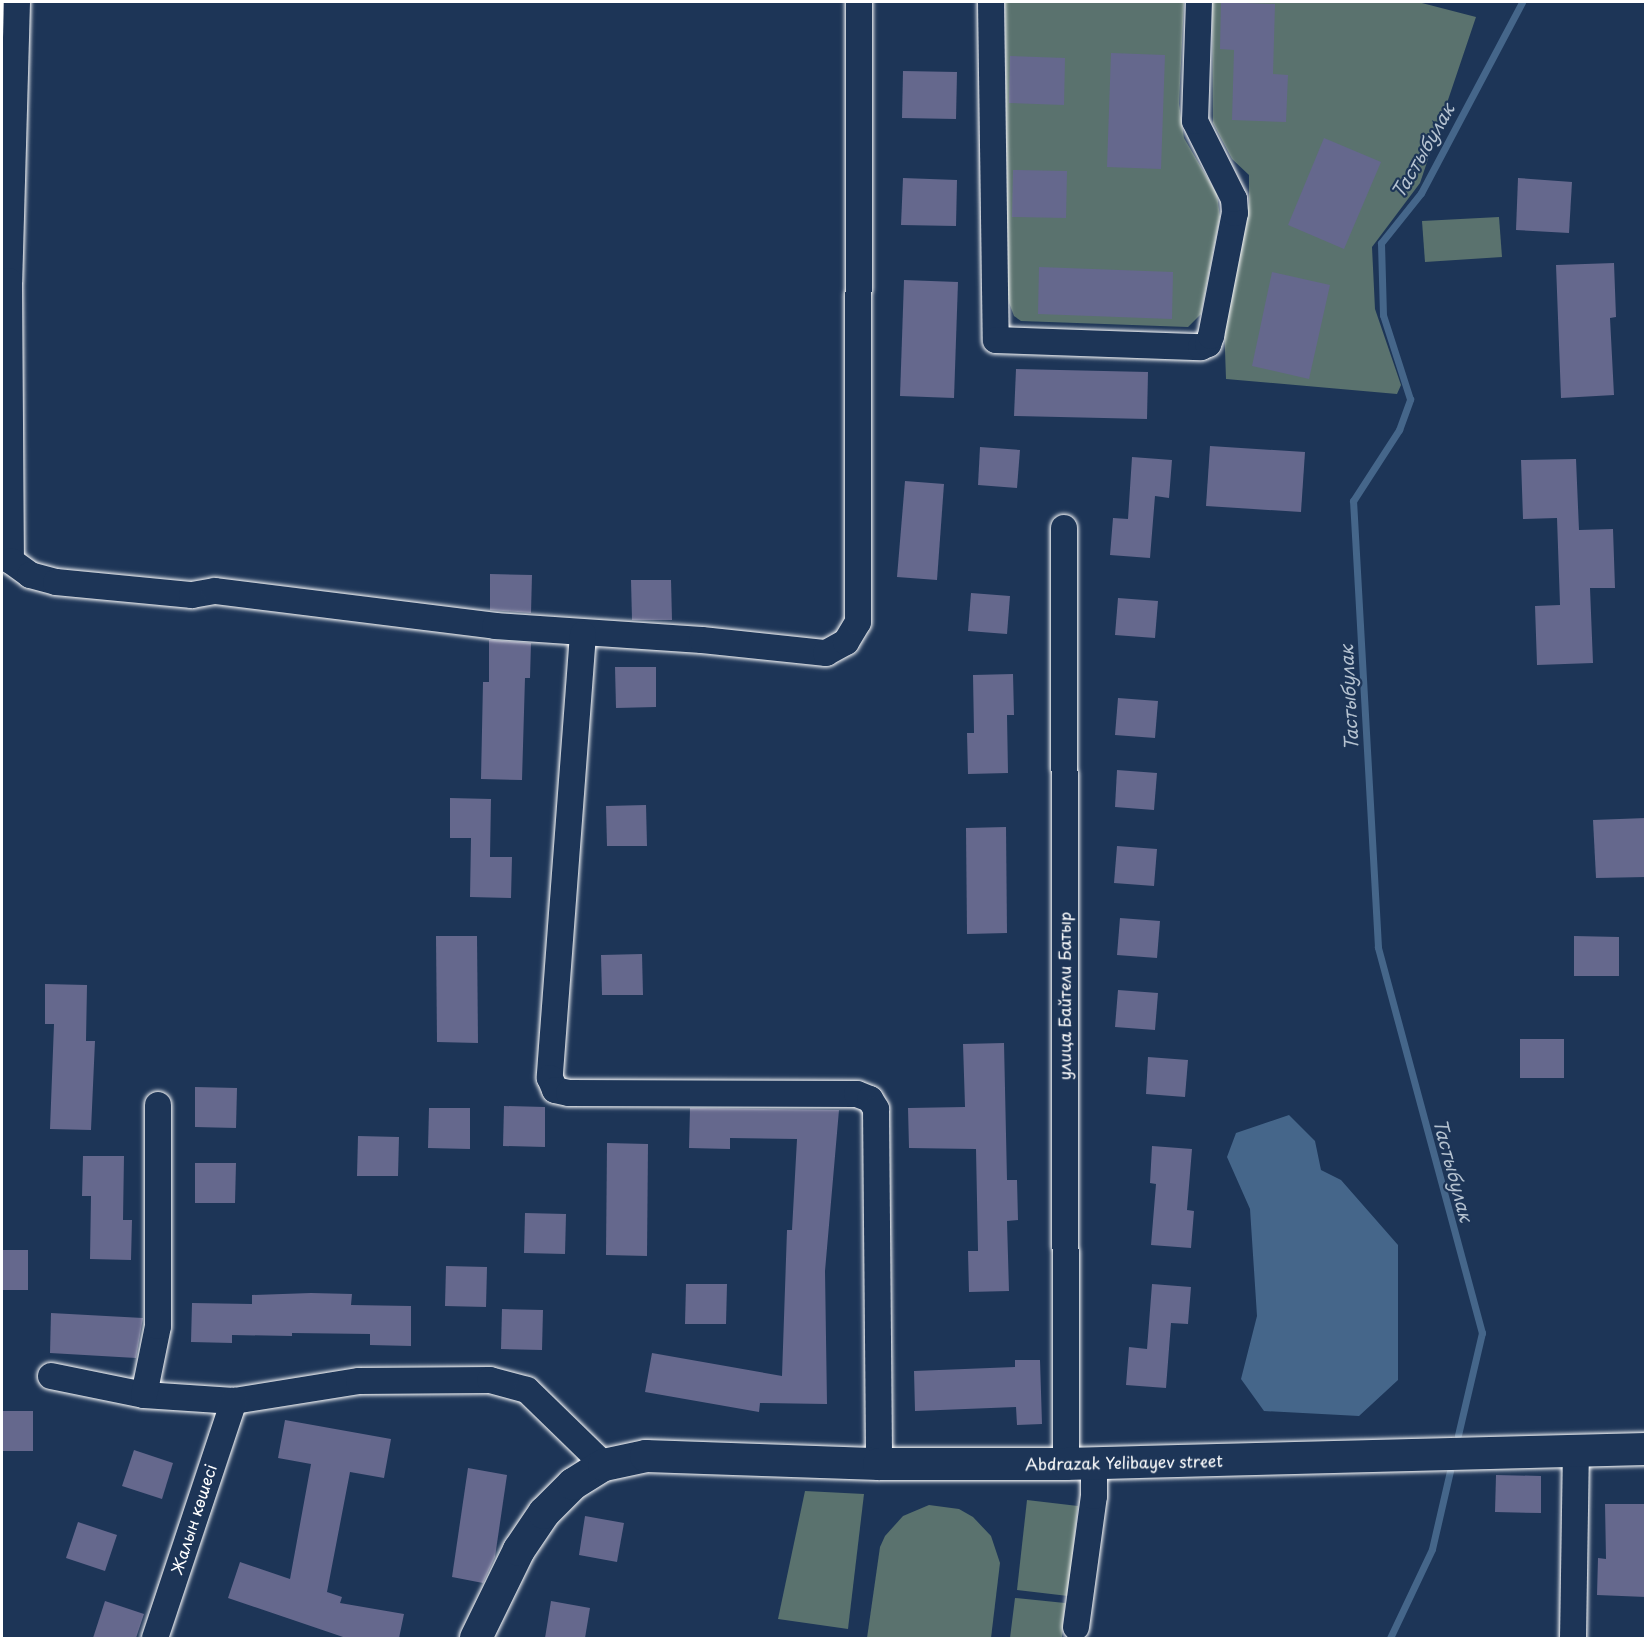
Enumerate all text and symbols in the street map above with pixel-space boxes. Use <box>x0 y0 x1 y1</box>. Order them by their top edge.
water label: Тастыбулак <box>1387 100 1459 202</box>
water label: Тастыбулак <box>1335 645 1363 751</box>
street label: улица Байтели Батыр <box>1054 911 1074 1081</box>
water label: Тастыбулак <box>1429 1116 1477 1224</box>
street label: Abdrazak Yelibayev street <box>1024 1451 1224 1473</box>
street label: Жалын көшесі <box>166 1461 220 1577</box>

